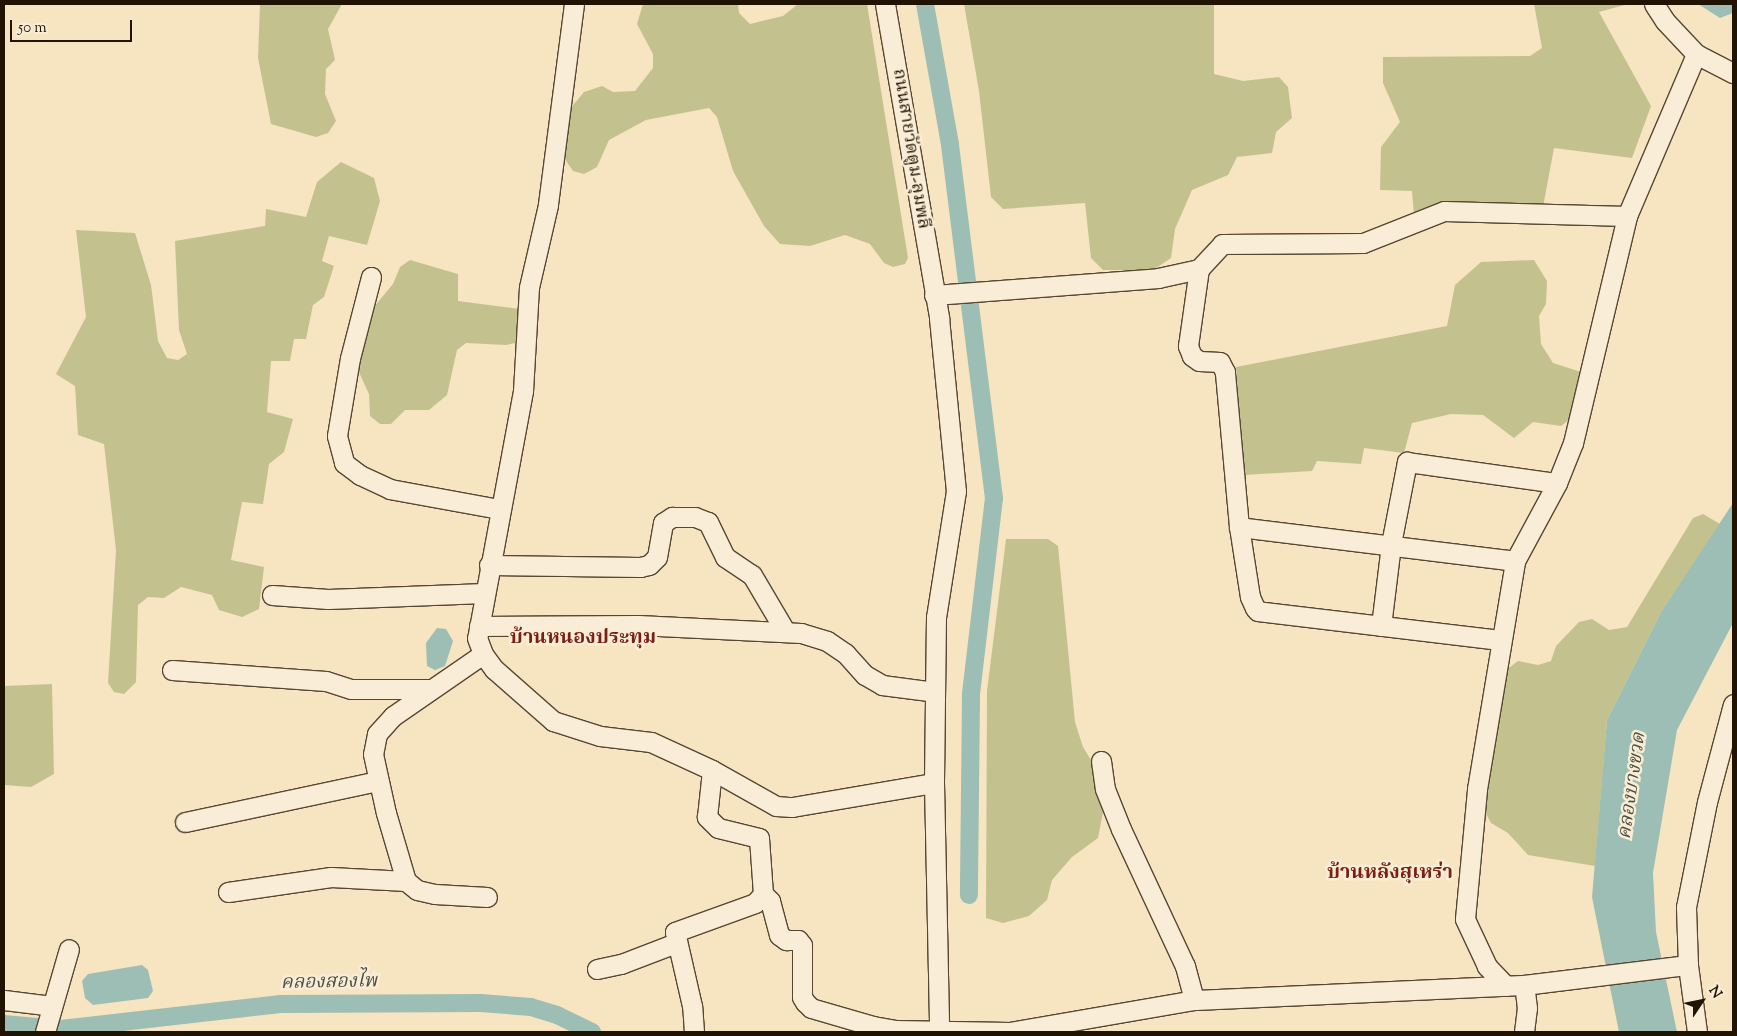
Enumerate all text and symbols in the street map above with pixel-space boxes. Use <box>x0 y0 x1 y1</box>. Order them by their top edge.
scale bar <box>12 10 135 42</box>
text: 50 m <box>18 18 47 39</box>
street label: ถนนสายวัดตูม-ลุมพลี <box>887 67 933 231</box>
district label: บ้านหนองประทุม <box>510 626 656 650</box>
water label: คลองบางขวด <box>1614 731 1652 841</box>
district label: บ้านหลังสุเหร่า <box>1327 861 1453 885</box>
water label: คลองสองไพ <box>281 971 377 995</box>
north arrow <box>1677 976 1727 1026</box>
text: N <box>1703 982 1726 1003</box>

